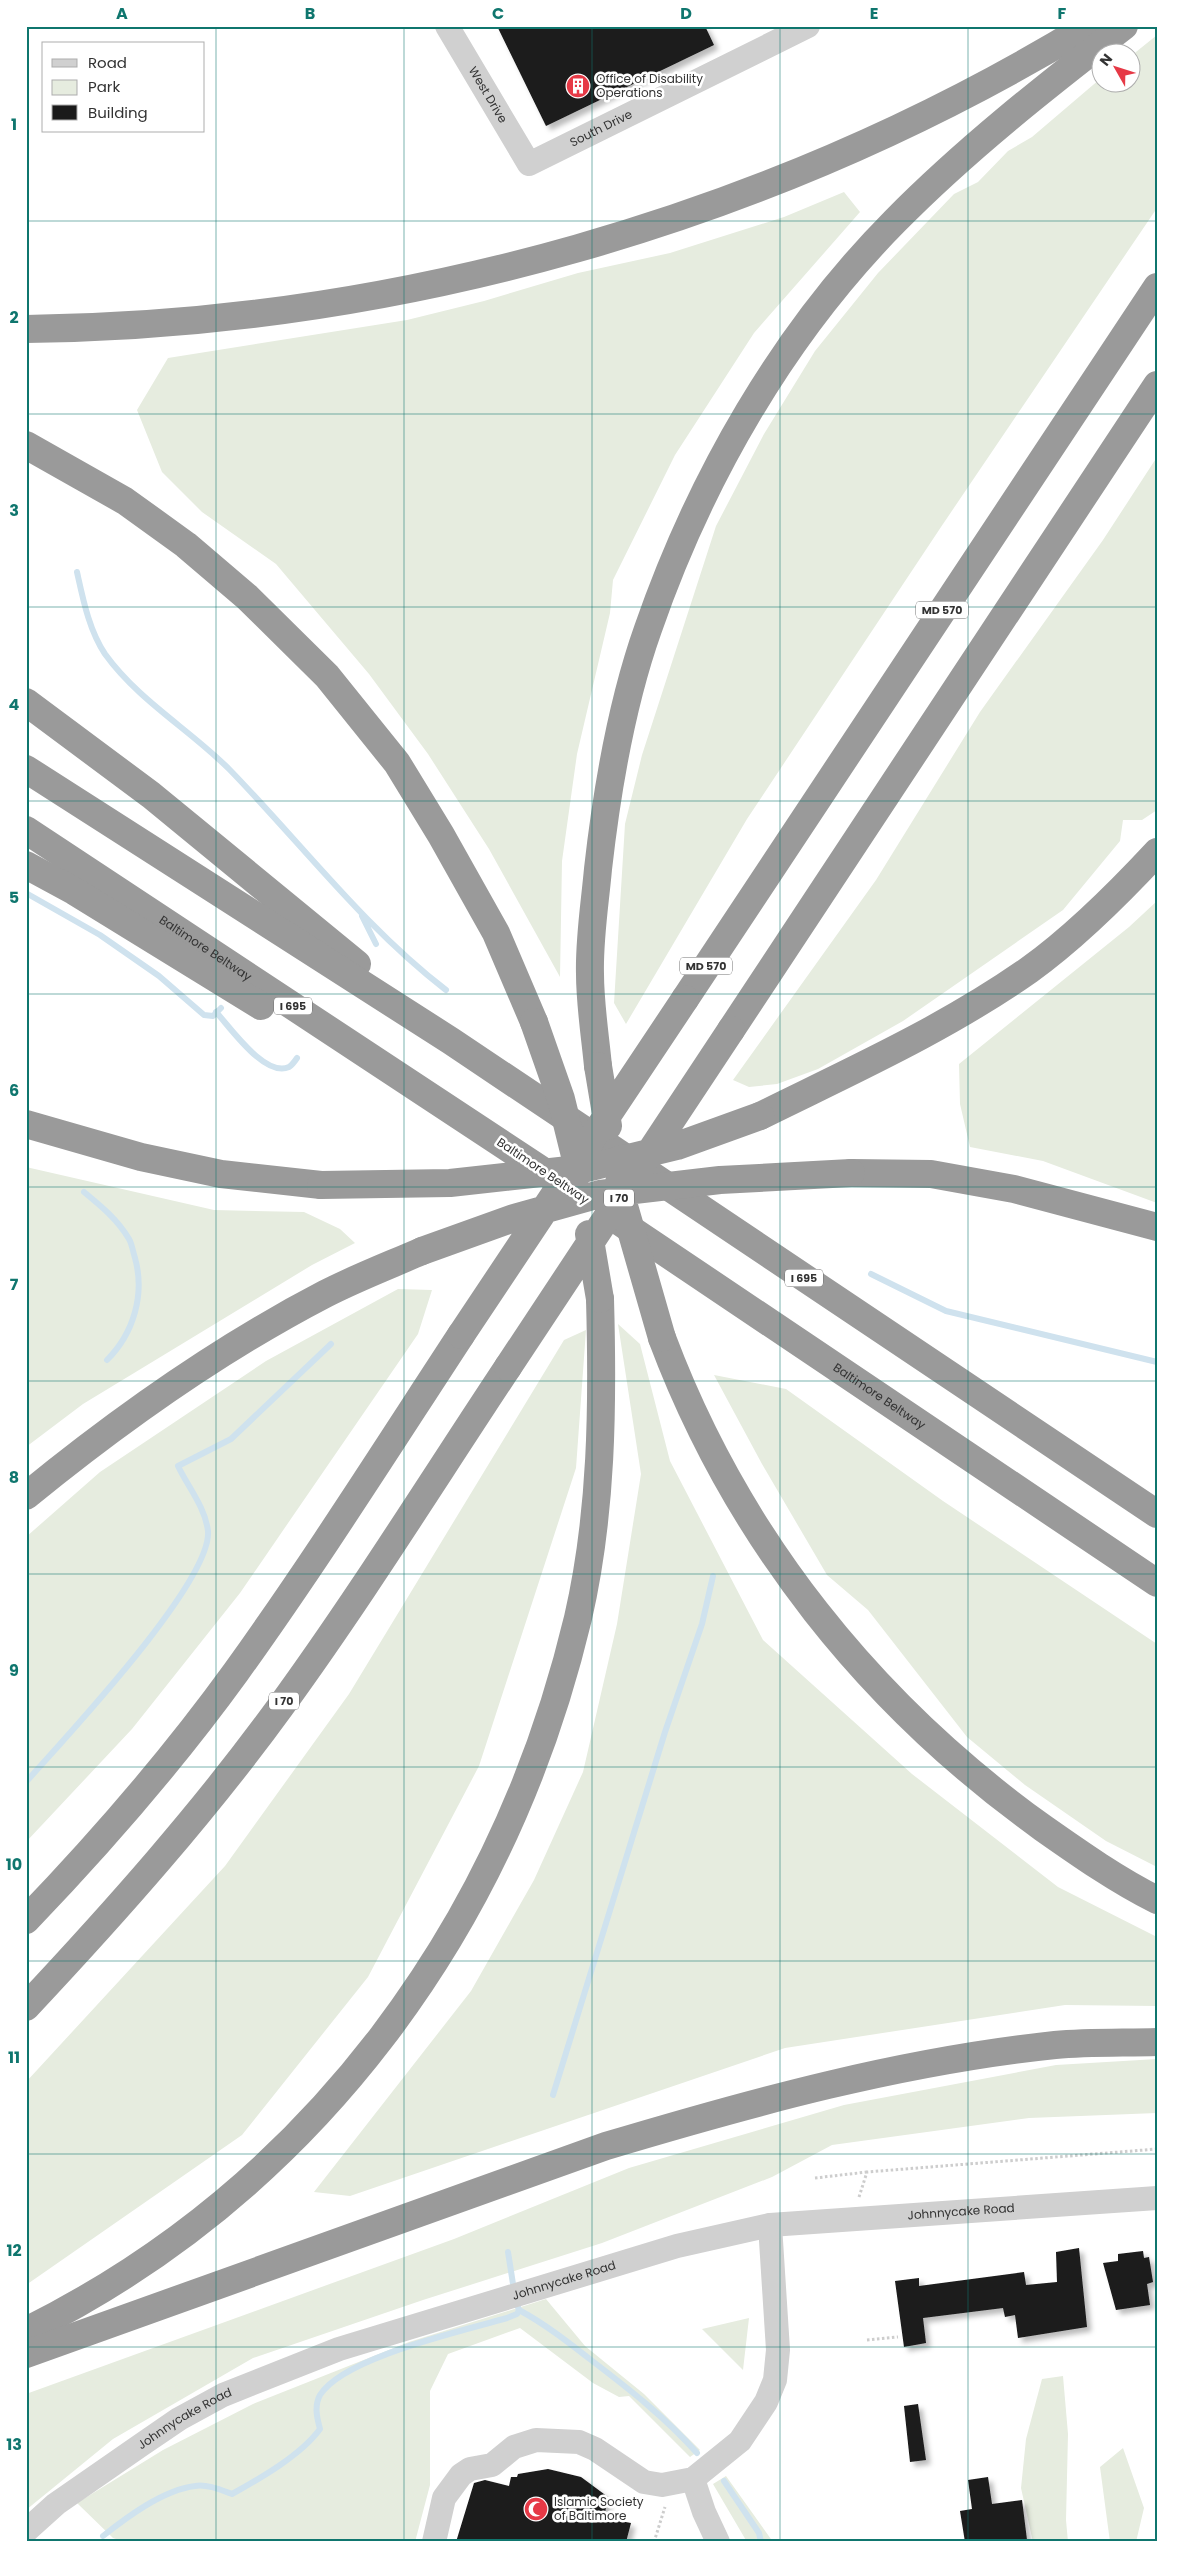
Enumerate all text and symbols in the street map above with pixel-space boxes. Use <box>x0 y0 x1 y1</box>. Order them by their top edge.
text: A <box>116 2 128 25</box>
text: B <box>305 2 315 25</box>
text: C <box>492 2 504 25</box>
text: D <box>680 2 692 25</box>
text: E <box>870 2 878 25</box>
text: F <box>1058 2 1067 25</box>
legend <box>42 42 205 132</box>
north arrow <box>1090 42 1140 92</box>
text: N <box>1095 49 1117 70</box>
text: Road <box>88 52 127 73</box>
street label: West Drive <box>465 63 512 126</box>
place label: Office of Disability Operations <box>596 70 703 101</box>
building icon: Office of Disability Operations <box>565 73 591 99</box>
text: Park <box>88 76 120 97</box>
text: Building <box>88 102 148 123</box>
street label: South Drive <box>567 105 635 151</box>
text: 1 <box>11 113 17 136</box>
text: 2 <box>9 306 19 329</box>
text: 3 <box>9 499 19 522</box>
road number: MD 570 <box>916 602 968 618</box>
text: 4 <box>9 693 20 716</box>
text: 5 <box>9 886 19 909</box>
street label: Baltimore Beltway <box>156 911 256 985</box>
road number: MD 570 <box>680 958 732 974</box>
road number: I 695 <box>274 998 312 1014</box>
text: 6 <box>9 1079 19 1102</box>
street label: Baltimore Beltway <box>494 1133 593 1208</box>
road number: I 70 <box>604 1190 634 1206</box>
road number: I 695 <box>785 1270 823 1286</box>
text: 7 <box>10 1273 19 1296</box>
street label: Baltimore Beltway <box>830 1359 929 1433</box>
text: 8 <box>9 1466 19 1489</box>
text: 9 <box>9 1659 19 1682</box>
road number: I 70 <box>269 1692 299 1710</box>
text: 10 <box>6 1853 22 1876</box>
text: 11 <box>8 2046 20 2069</box>
street label: Johnnycake Road <box>907 2199 1015 2223</box>
text: 12 <box>6 2239 22 2262</box>
street label: Johnnycake Road <box>510 2256 618 2304</box>
street label: Johnnycake Road <box>134 2383 234 2453</box>
text: 13 <box>6 2433 22 2456</box>
place label: Islamic Society of Baltimore <box>554 2493 644 2524</box>
mosque icon: Islamic Society of Baltimore <box>523 2496 549 2522</box>

